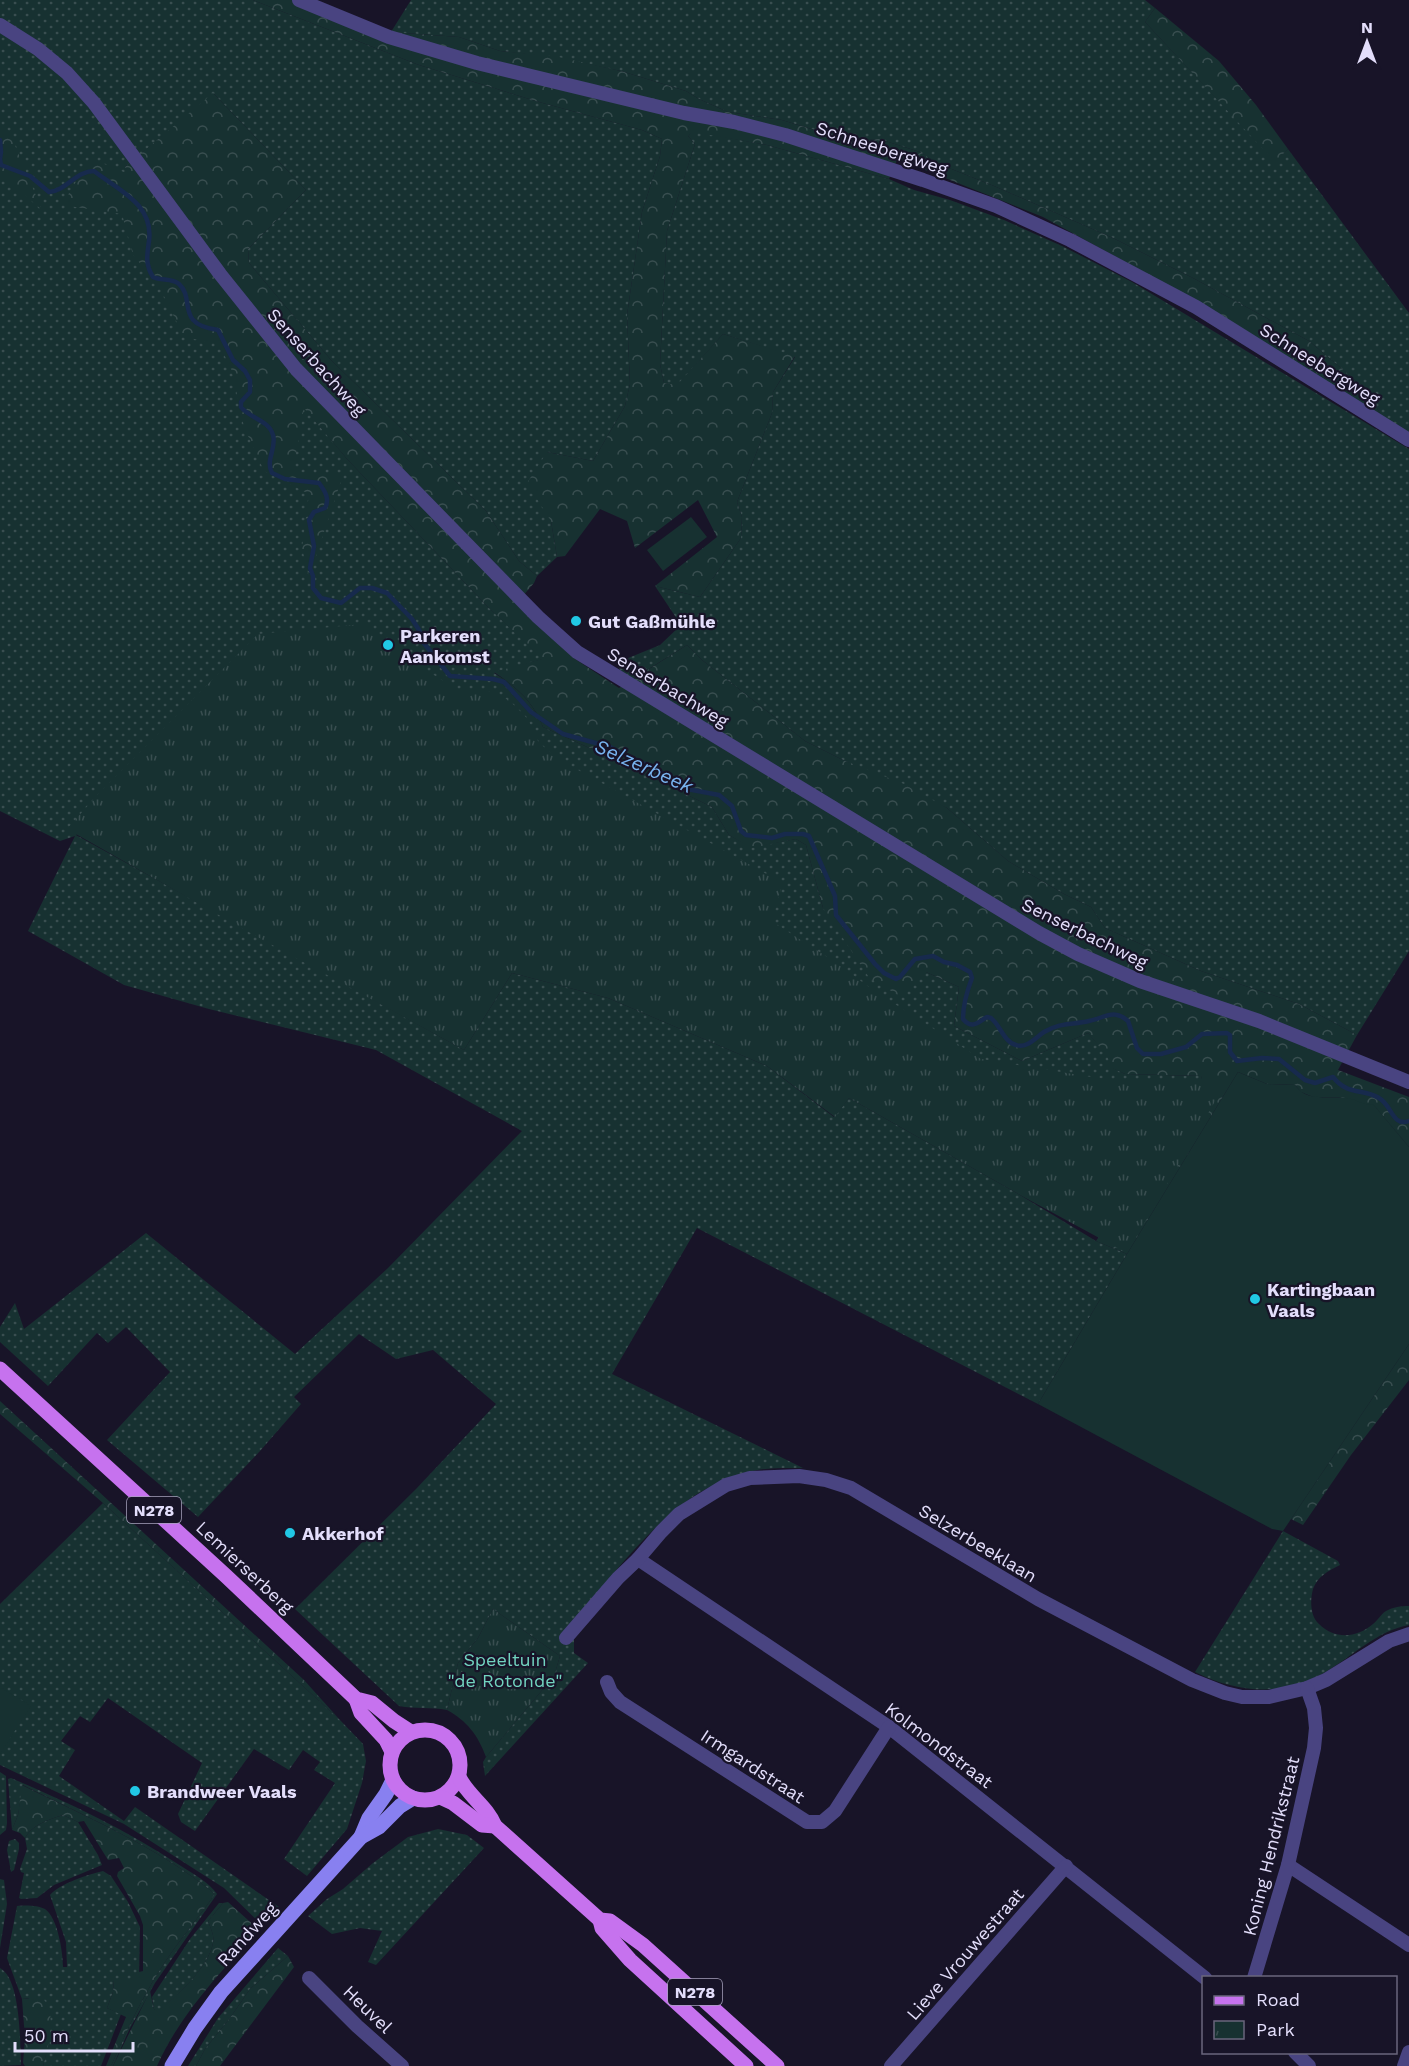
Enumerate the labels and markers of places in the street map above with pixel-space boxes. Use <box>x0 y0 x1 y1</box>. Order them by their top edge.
place label: Gut Gaßmühle <box>588 611 716 632</box>
marker: Gut Gaßmühle <box>569 614 583 628</box>
place label: Parkeren Aankomst <box>400 625 490 667</box>
marker: Parkeren Aankomst <box>381 638 395 652</box>
place label: Kartingbaan Vaals <box>1267 1279 1375 1321</box>
marker: Kartingbaan Vaals <box>1248 1292 1262 1306</box>
place label: Akkerhof <box>302 1523 384 1544</box>
marker: Akkerhof <box>283 1526 297 1540</box>
place label: Brandweer Vaals <box>147 1781 297 1802</box>
marker: Brandweer Vaals <box>128 1784 142 1798</box>

